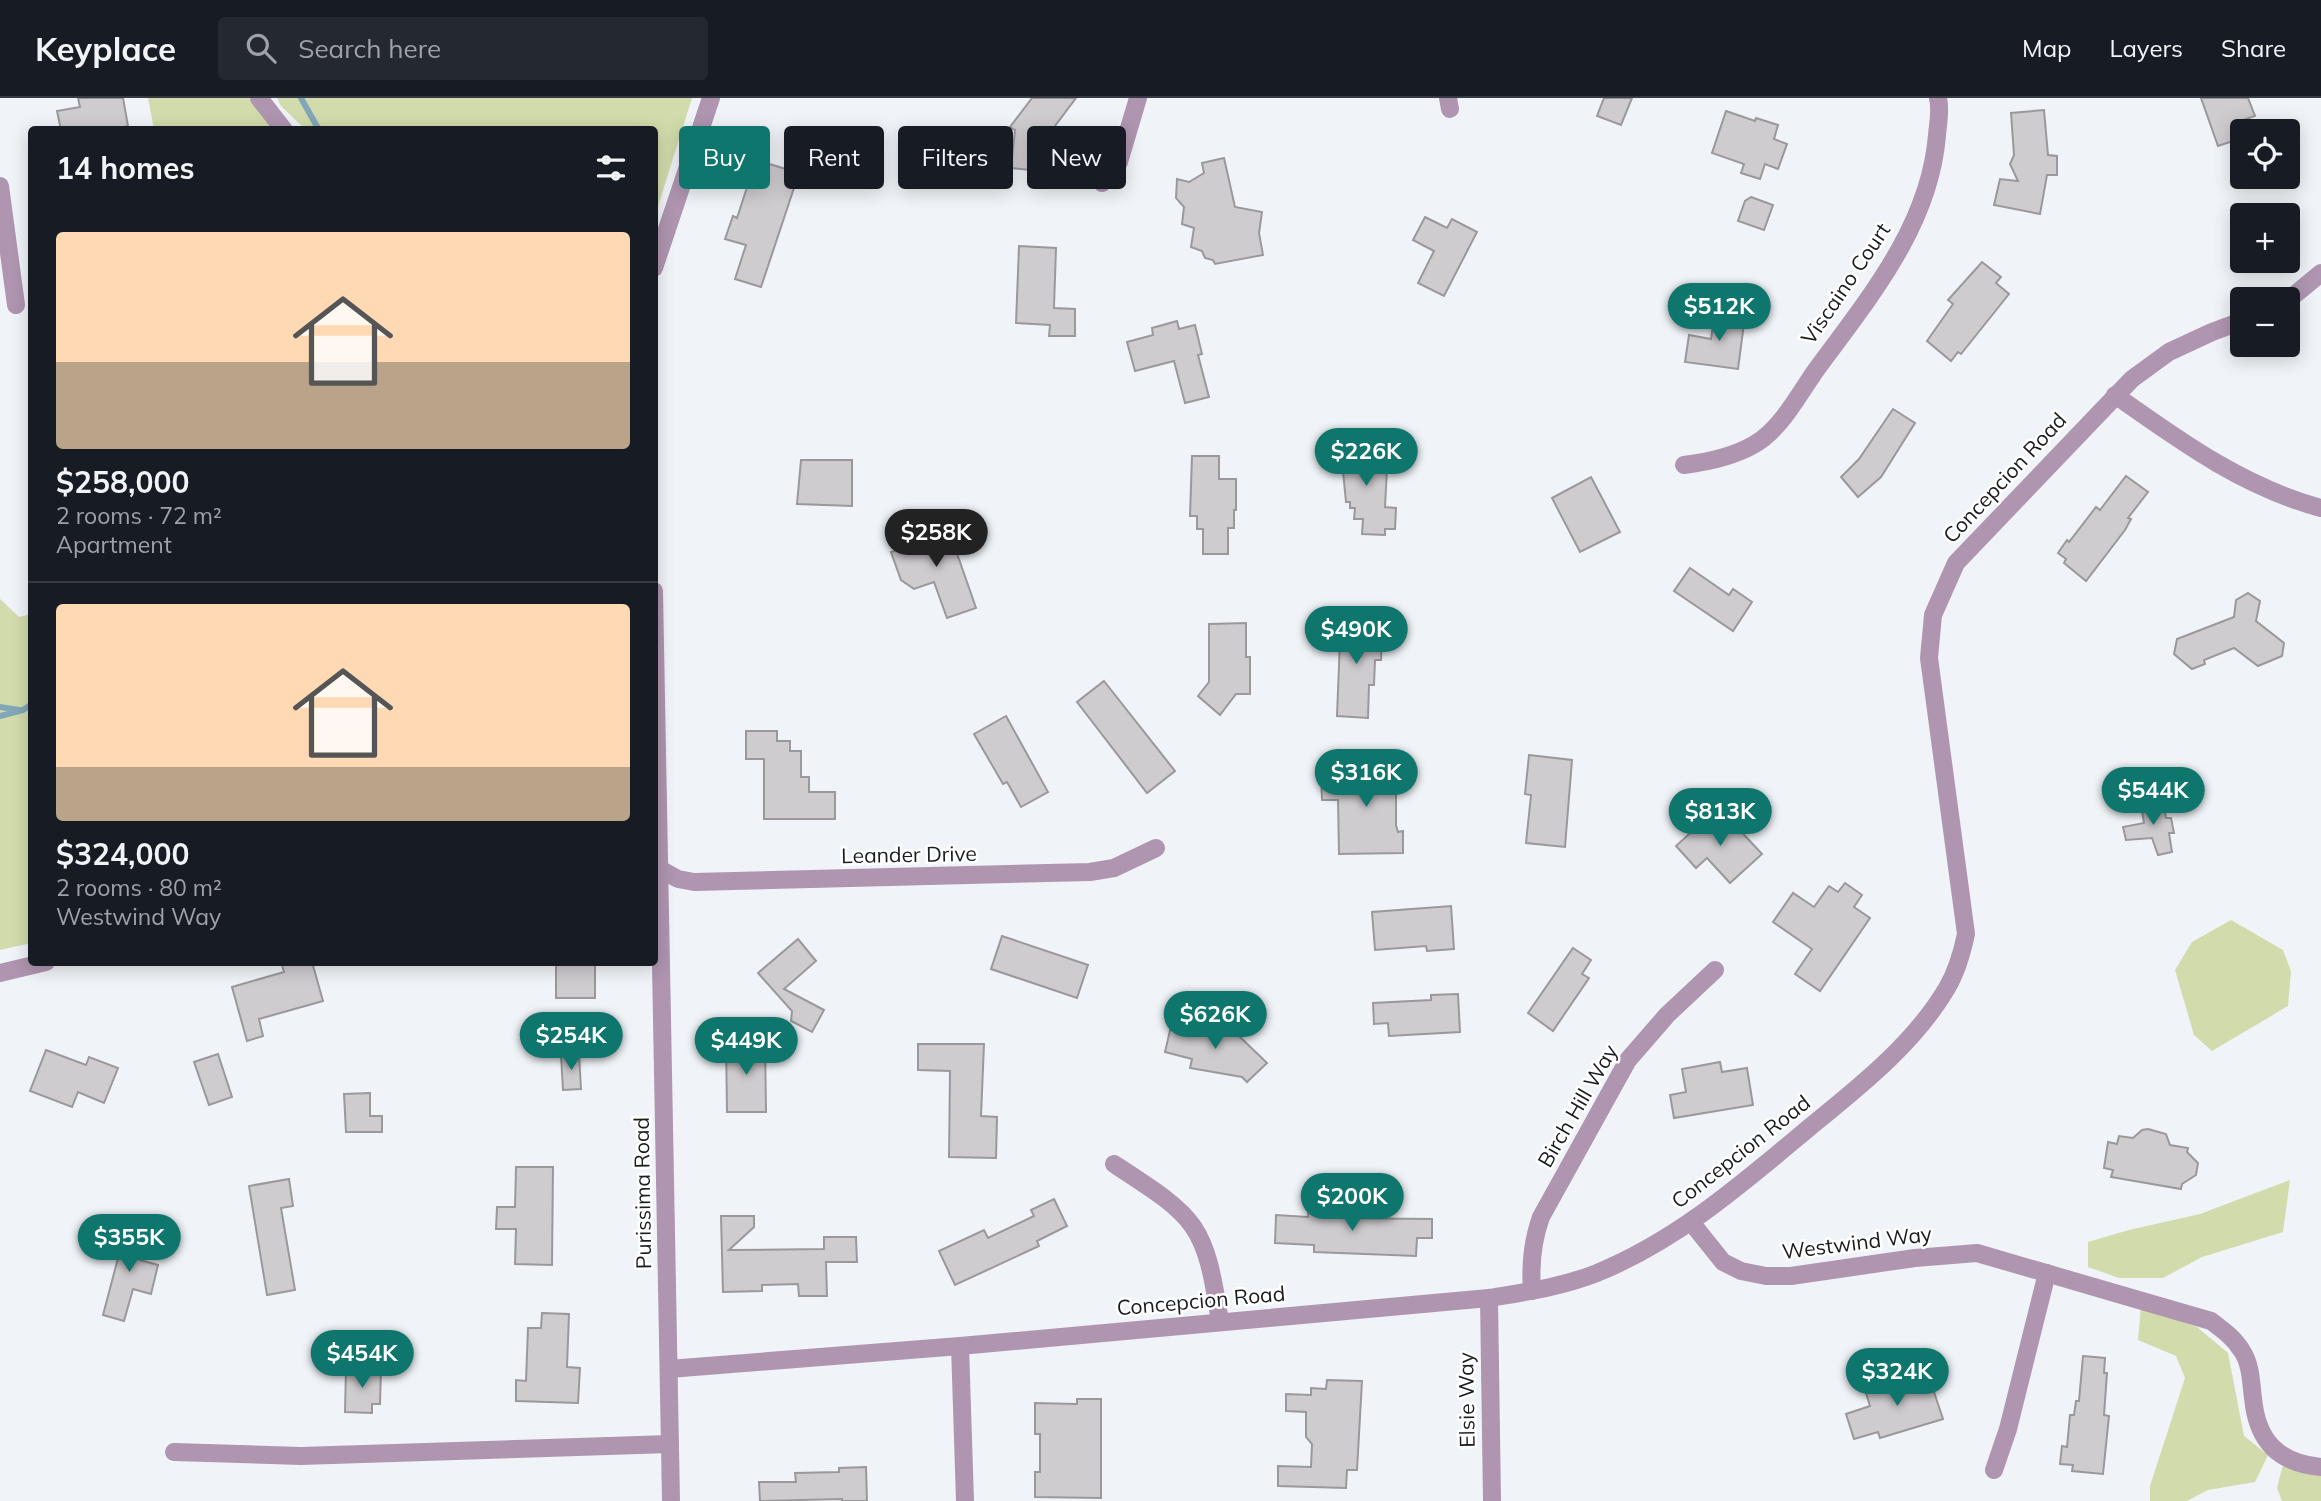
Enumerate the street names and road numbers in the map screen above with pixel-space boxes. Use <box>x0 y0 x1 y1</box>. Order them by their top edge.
street label: Viscaino Court <box>1795 218 1895 349</box>
street label: Concepcion Road <box>1937 407 2071 548</box>
street label: Leander Drive <box>841 840 977 868</box>
street label: Birch Hill Way <box>1532 1040 1623 1171</box>
street label: Concepcion Road <box>1666 1089 1815 1213</box>
street label: Purissima Road <box>628 1117 656 1269</box>
street label: Westwind Way <box>1780 1220 1933 1264</box>
street label: Concepcion Road <box>1116 1280 1286 1320</box>
street label: Elsie Way <box>1452 1352 1480 1448</box>

